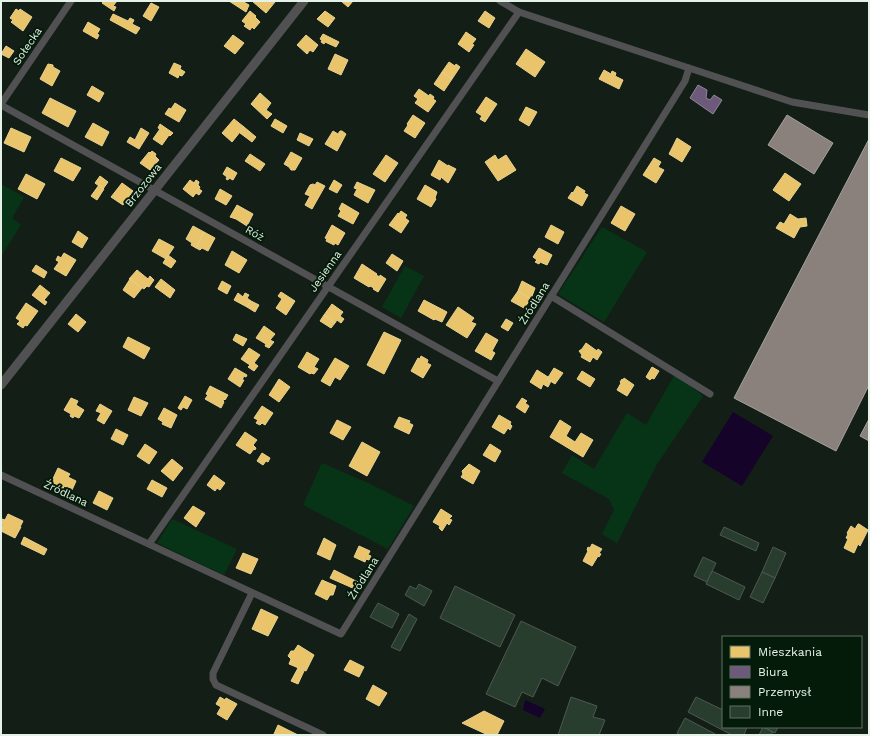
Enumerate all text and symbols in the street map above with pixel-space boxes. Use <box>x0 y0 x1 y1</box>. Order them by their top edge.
street label: Sołecka <box>10 25 45 68</box>
street label: Brzozowa <box>122 161 164 210</box>
street label: Róż <box>243 223 267 244</box>
street label: Jesienna <box>306 248 344 294</box>
street label: Źródlana <box>516 279 552 327</box>
street label: Źródlana <box>42 477 90 509</box>
street label: Źródlana <box>345 554 381 602</box>
legend <box>722 636 862 728</box>
text: Mieszkania <box>758 645 822 659</box>
text: Biura <box>758 665 788 679</box>
text: Przemysł <box>758 685 812 699</box>
text: Inne <box>758 705 783 719</box>

